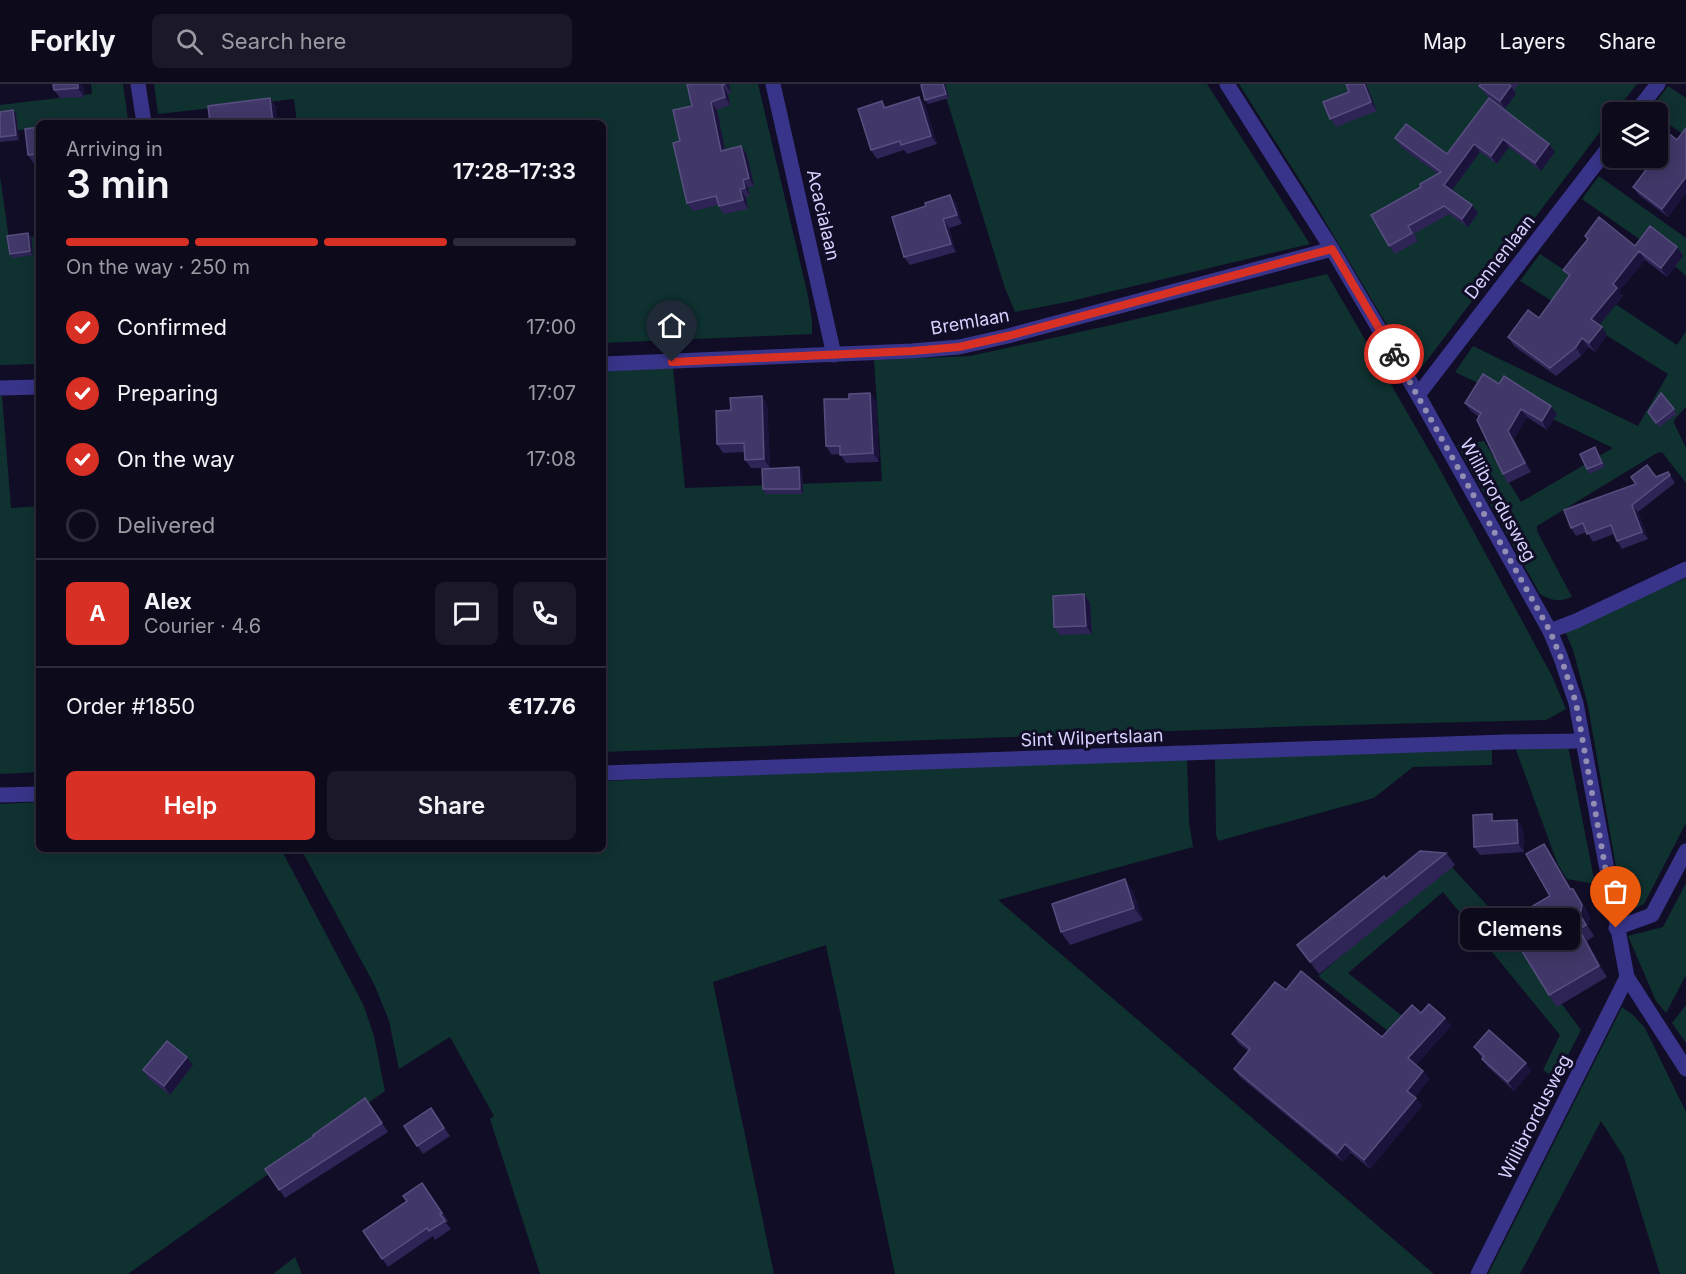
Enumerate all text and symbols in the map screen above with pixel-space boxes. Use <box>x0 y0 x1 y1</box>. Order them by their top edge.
search box <box>152 14 572 68</box>
text: Forkly <box>30 24 116 58</box>
icon: search <box>173 25 206 58</box>
text: Search here <box>221 28 346 54</box>
text: Map <box>1423 29 1467 54</box>
text: Layers <box>1500 29 1566 54</box>
text: Share <box>1599 29 1656 54</box>
map controls <box>1602 102 1668 168</box>
button: layers <box>1602 102 1668 168</box>
text: Arriving in <box>66 137 163 161</box>
text: 17:28–17:33 <box>453 158 576 184</box>
text: 3 min <box>66 160 170 207</box>
street label: Acacialaan <box>803 167 844 263</box>
street label: Dennenlaan <box>1460 210 1539 303</box>
text: On the way · 250 m <box>66 255 250 279</box>
pin <box>646 300 697 362</box>
street label: Bremlaan <box>929 304 1011 339</box>
icon: home <box>655 309 688 342</box>
icon: check <box>66 311 99 344</box>
text: Confirmed <box>117 314 227 340</box>
text: 17:00 <box>526 315 576 339</box>
courier <box>1364 324 1424 384</box>
icon: bike <box>1378 338 1411 371</box>
icon: check <box>66 377 99 410</box>
text: Preparing <box>117 380 218 406</box>
text: 17:07 <box>528 381 576 405</box>
street label: Willibrordusweg <box>1456 435 1541 565</box>
icon: check <box>66 443 99 476</box>
text: On the way <box>117 446 235 472</box>
text: 17:08 <box>526 447 576 471</box>
text: Delivered <box>117 512 215 538</box>
button: chat <box>435 582 498 645</box>
button: phone <box>513 582 576 645</box>
text: Alex <box>144 588 192 614</box>
text: A <box>89 600 106 626</box>
text: Courier · 4.6 <box>144 614 261 638</box>
text: Order #1850 <box>66 693 195 719</box>
text: €17.76 <box>508 693 576 719</box>
street label: Sint Wilpertslaan <box>1020 725 1164 750</box>
button: Help <box>66 771 315 840</box>
button: Share <box>327 771 576 840</box>
pin <box>1590 866 1641 928</box>
icon: bag <box>1599 875 1632 908</box>
callout: Clemens <box>1460 907 1580 949</box>
text: Clemens <box>1478 917 1562 941</box>
street label: Willibrordusweg <box>1494 1051 1575 1183</box>

